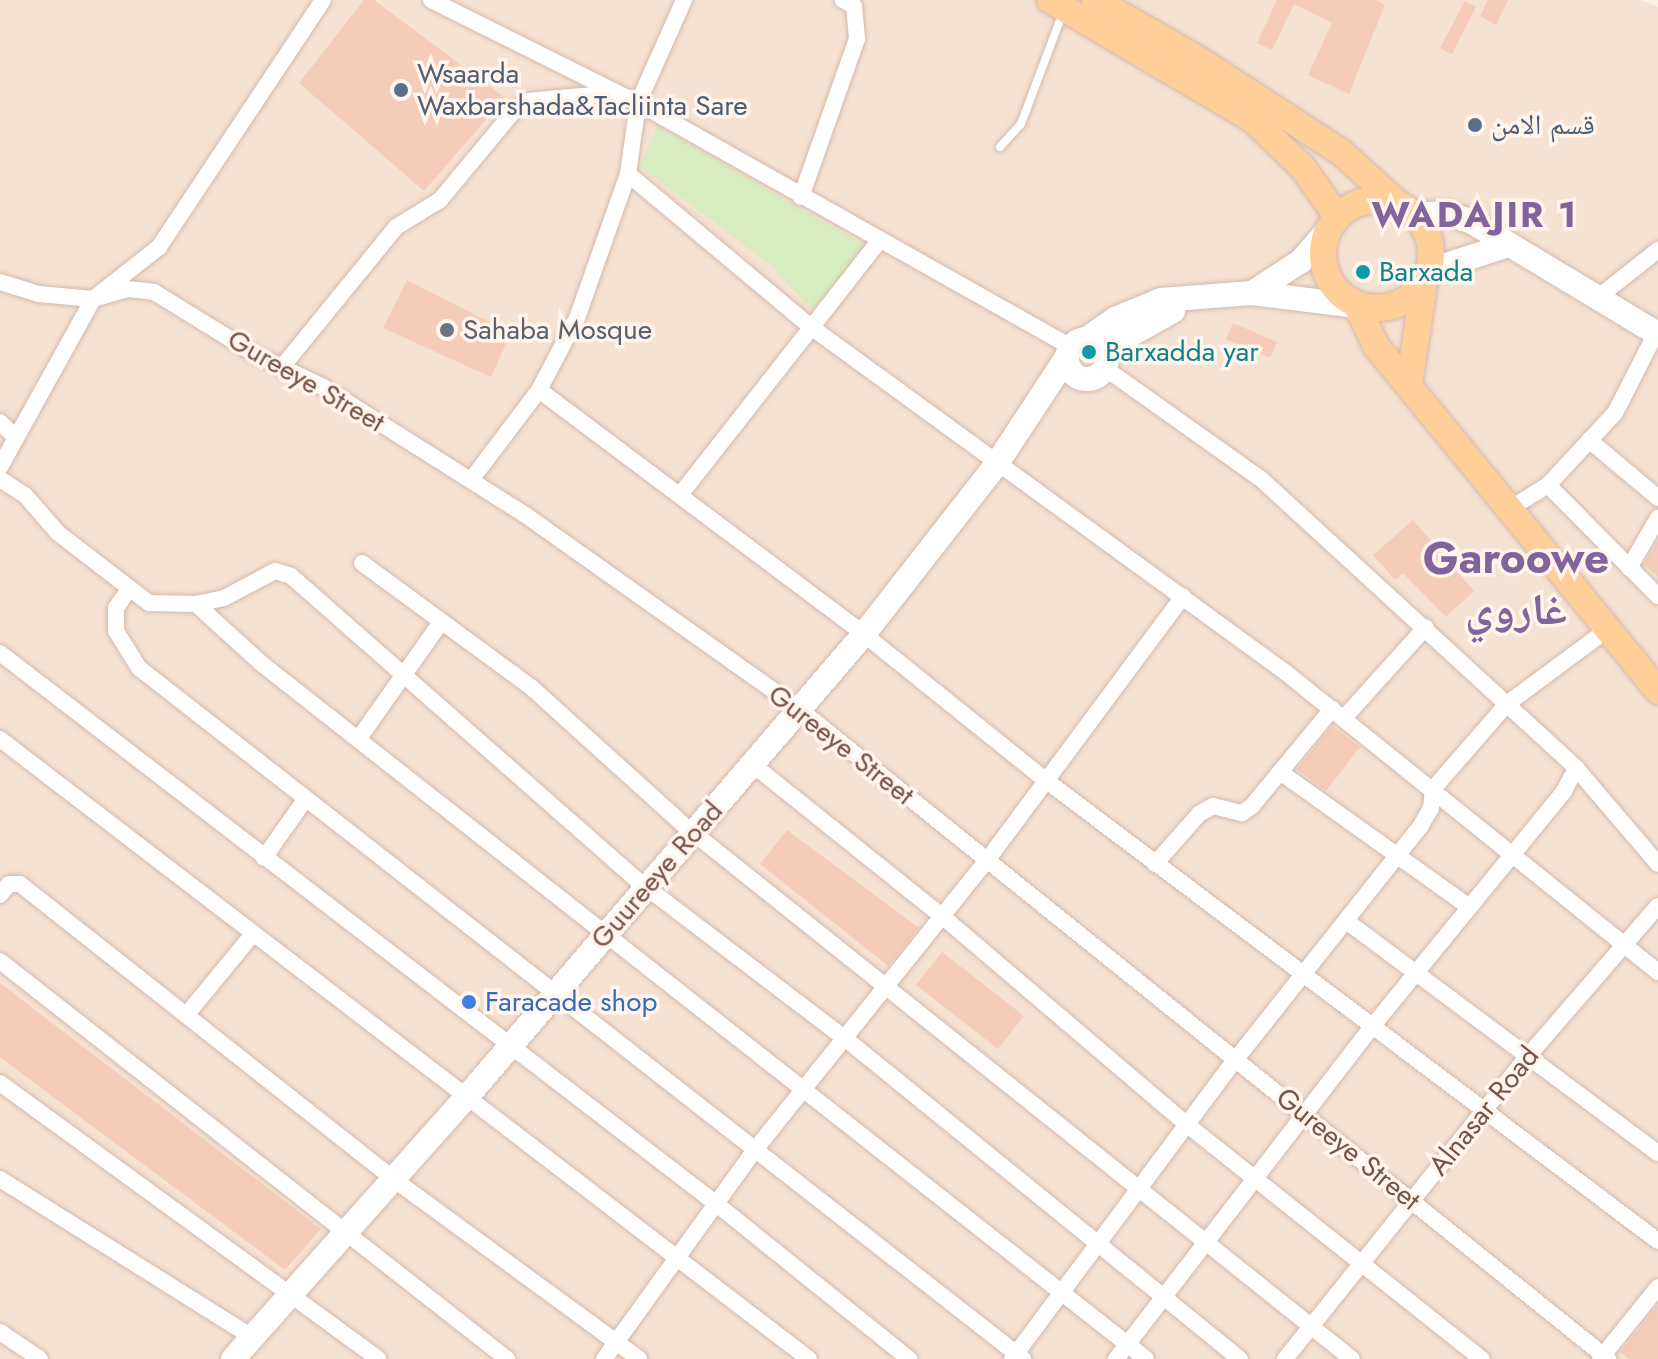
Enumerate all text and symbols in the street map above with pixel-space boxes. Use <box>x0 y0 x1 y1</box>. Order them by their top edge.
place label: Wsaarda Waxbarshada&Tacliinta Sare <box>417 57 748 123</box>
marker: Wsaarda Waxbarshada&Tacliinta Sare <box>392 81 410 99</box>
place label: قسم الامن <box>1491 108 1595 142</box>
marker: قسم الامن <box>1466 116 1484 134</box>
district label: WADAJIR 1 <box>1372 193 1578 237</box>
place label: Barxada <box>1379 255 1473 289</box>
marker: Barxada <box>1354 263 1372 281</box>
place label: Sahaba Mosque <box>463 313 652 347</box>
marker: Sahaba Mosque <box>438 321 456 339</box>
street label: Gureeye Street <box>222 323 390 439</box>
place label: Barxadda yar <box>1105 335 1259 369</box>
marker: Barxadda yar <box>1080 343 1098 361</box>
district label: Garoowe غاروي <box>1423 533 1609 636</box>
street label: Gureeye Street <box>761 678 921 812</box>
street label: Guureeye Road <box>584 795 730 955</box>
place label: Faracade shop <box>485 985 658 1019</box>
marker: Faracade shop <box>460 993 478 1011</box>
street label: Alnasar Road <box>1422 1040 1546 1182</box>
street label: Gureeye Street <box>1269 1081 1427 1217</box>

